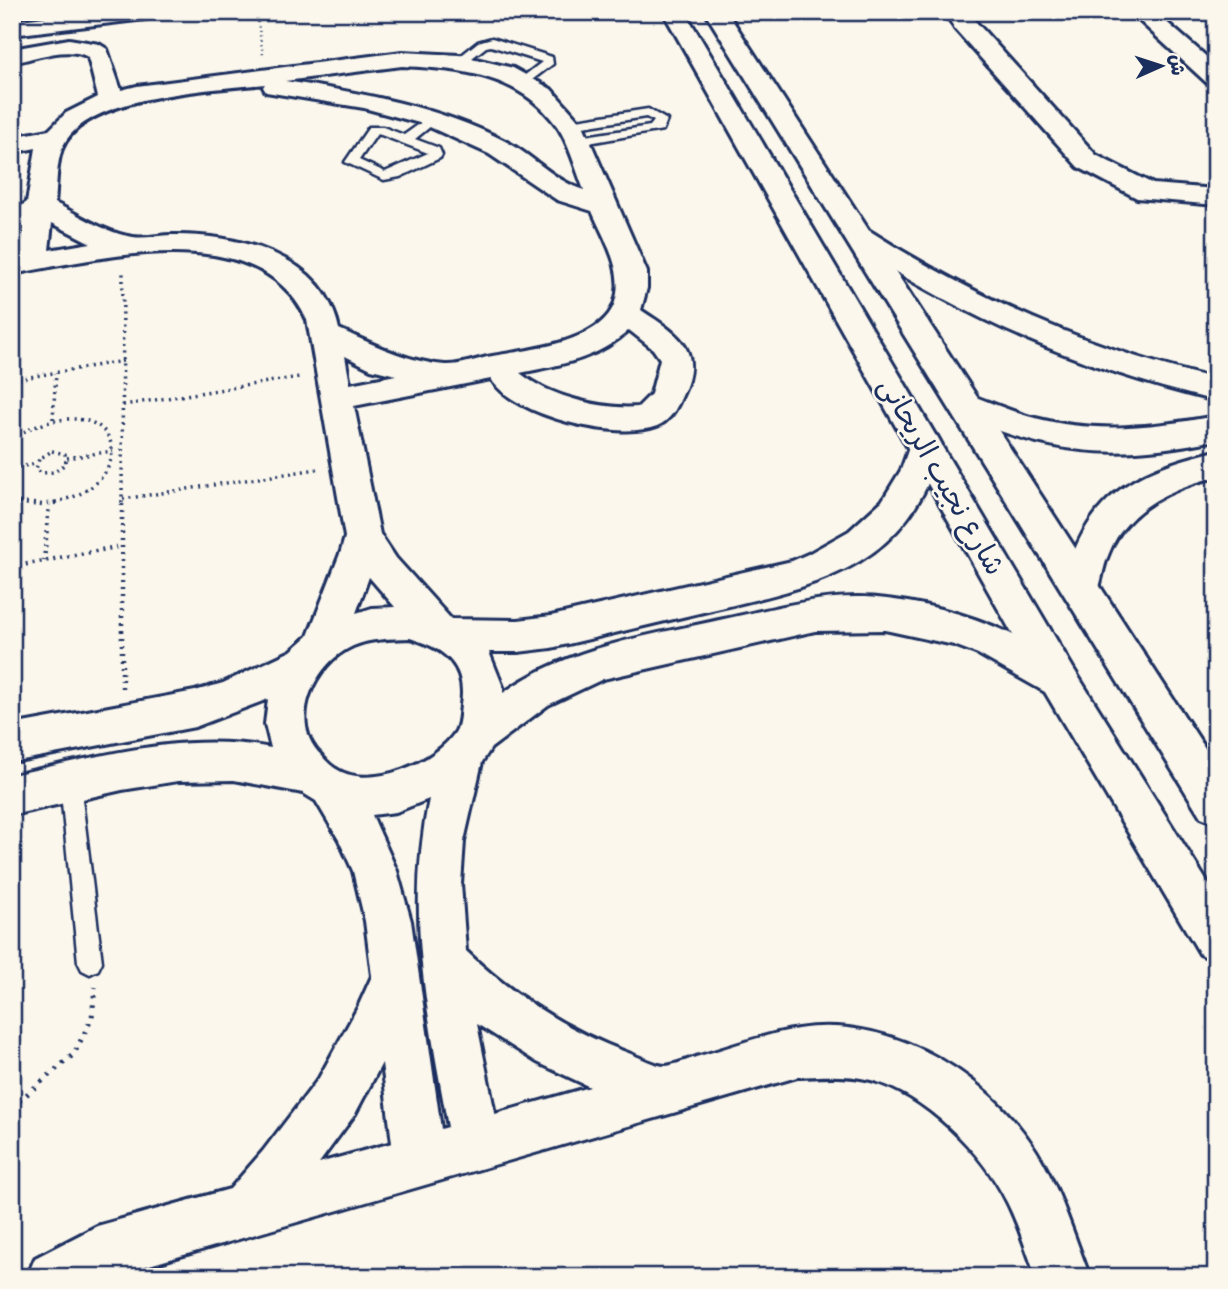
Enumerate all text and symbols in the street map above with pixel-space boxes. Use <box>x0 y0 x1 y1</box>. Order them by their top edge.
north arrow <box>1126 32 1196 102</box>
text: ش <box>1164 54 1190 76</box>
street label: شارع نجيب الريحانى <box>869 371 1013 582</box>

